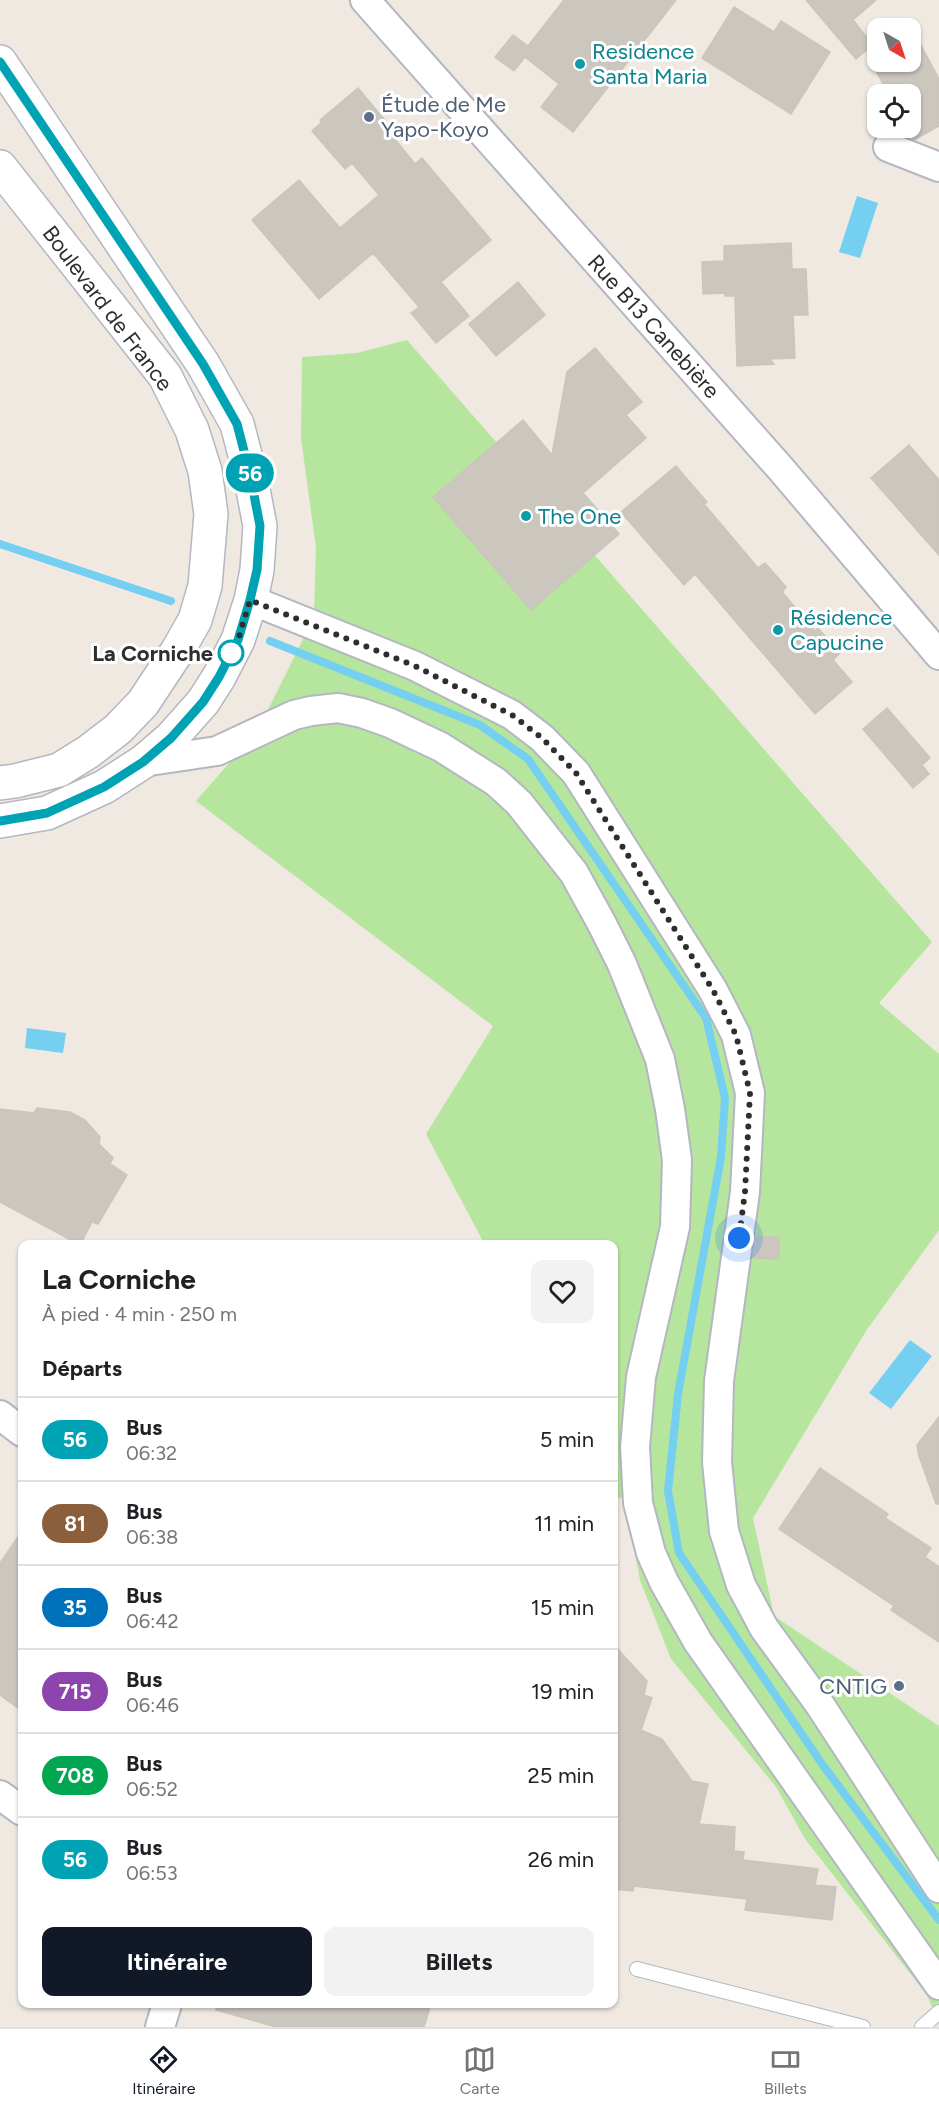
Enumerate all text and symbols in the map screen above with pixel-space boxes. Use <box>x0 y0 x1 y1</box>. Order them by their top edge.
north arrow <box>867 18 921 72</box>
map controls <box>867 18 921 138</box>
place label: Residence Santa Maria <box>592 38 708 90</box>
marker: Residence Santa Maria <box>573 57 587 71</box>
button: locate <box>867 84 921 138</box>
place label: Étude de Me Yapo-Koyo <box>381 91 506 143</box>
marker: Étude de Me Yapo-Koyo <box>362 110 376 124</box>
street label: Boulevard de France <box>37 220 179 396</box>
street label: Rue B13 Canebière <box>582 249 725 404</box>
line badge: 56 <box>223 454 277 492</box>
text: 56 <box>238 461 262 486</box>
place label: The One <box>538 503 621 530</box>
marker: The One <box>519 509 533 523</box>
place label: Résidence Capucine <box>790 604 892 656</box>
marker: Résidence Capucine <box>771 623 785 637</box>
place label: La Corniche <box>92 640 213 667</box>
marker: La Corniche <box>218 640 244 666</box>
your location <box>724 1223 754 1253</box>
button: heart <box>531 1260 594 1323</box>
text: La Corniche <box>42 1262 196 1296</box>
text: À pied · 4 min · 250 m <box>42 1302 237 1326</box>
text: Départs <box>42 1355 122 1382</box>
text: Bus <box>126 1414 162 1441</box>
text: 5 min <box>540 1426 594 1453</box>
text: 56 <box>63 1427 87 1452</box>
text: 06:32 <box>126 1441 177 1465</box>
text: Bus <box>126 1498 162 1525</box>
text: 11 min <box>534 1510 594 1537</box>
text: 81 <box>64 1511 86 1536</box>
text: 06:38 <box>126 1525 178 1549</box>
text: Bus <box>126 1582 162 1609</box>
text: 15 min <box>531 1594 594 1621</box>
text: 35 <box>63 1595 87 1620</box>
text: 06:42 <box>126 1609 179 1633</box>
text: Bus <box>126 1666 162 1693</box>
place label: CNTIG <box>819 1673 887 1700</box>
text: 19 min <box>531 1678 594 1705</box>
text: 715 <box>59 1679 91 1704</box>
marker: CNTIG <box>892 1679 906 1693</box>
text: 06:46 <box>126 1693 179 1717</box>
text: Bus <box>126 1750 162 1777</box>
text: 25 min <box>528 1762 594 1789</box>
text: 708 <box>56 1763 94 1788</box>
text: 06:52 <box>126 1777 178 1801</box>
text: Bus <box>126 1834 162 1861</box>
text: 26 min <box>528 1846 594 1873</box>
text: 56 <box>63 1847 87 1872</box>
text: 06:53 <box>126 1861 178 1885</box>
button: Itinéraire <box>42 1927 312 1996</box>
button: Billets <box>324 1927 594 1996</box>
tab: Itinéraire <box>132 2043 195 2098</box>
tab: Carte <box>460 2043 500 2098</box>
tab: Billets <box>764 2043 807 2098</box>

